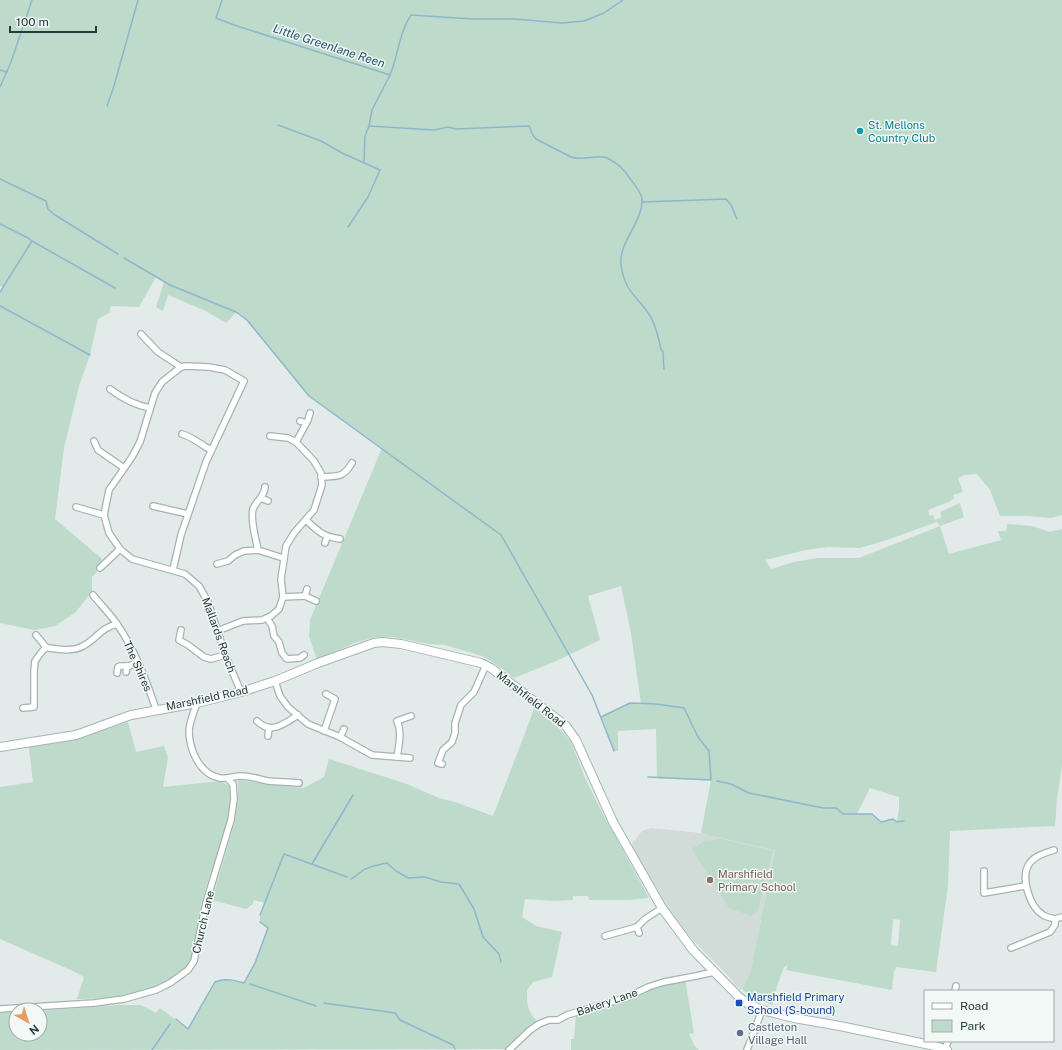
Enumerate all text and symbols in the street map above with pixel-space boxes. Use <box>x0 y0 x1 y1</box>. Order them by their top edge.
scale bar <box>10 8 96 34</box>
text: 100 m <box>16 15 49 29</box>
water label: Little Greenlane Reen <box>271 21 387 71</box>
place label: St. Mellons Country Club <box>868 119 936 144</box>
marker: St. Mellons Country Club <box>855 126 865 136</box>
street label: Mallards Reach <box>200 596 238 674</box>
street label: The Shires <box>121 639 155 694</box>
street label: Marshfield Road <box>494 669 568 729</box>
street label: Marshfield Road <box>165 683 249 713</box>
place label: Marshfield Primary School <box>718 868 796 893</box>
marker: Marshfield Primary School <box>705 875 715 885</box>
street label: Church Lane <box>190 889 216 955</box>
street label: Bakery Lane <box>575 986 639 1018</box>
legend <box>924 990 1054 1042</box>
place label: Marshfield Primary School (S-bound) <box>747 991 844 1016</box>
marker: Marshfield Primary School (S-bound) <box>734 998 744 1008</box>
text: Road <box>960 999 988 1013</box>
north arrow <box>8 1002 48 1042</box>
text: Park <box>960 1019 986 1033</box>
place label: Castleton Village Hall <box>748 1021 807 1046</box>
text: N <box>27 1022 41 1037</box>
marker: Castleton Village Hall <box>735 1028 745 1038</box>

